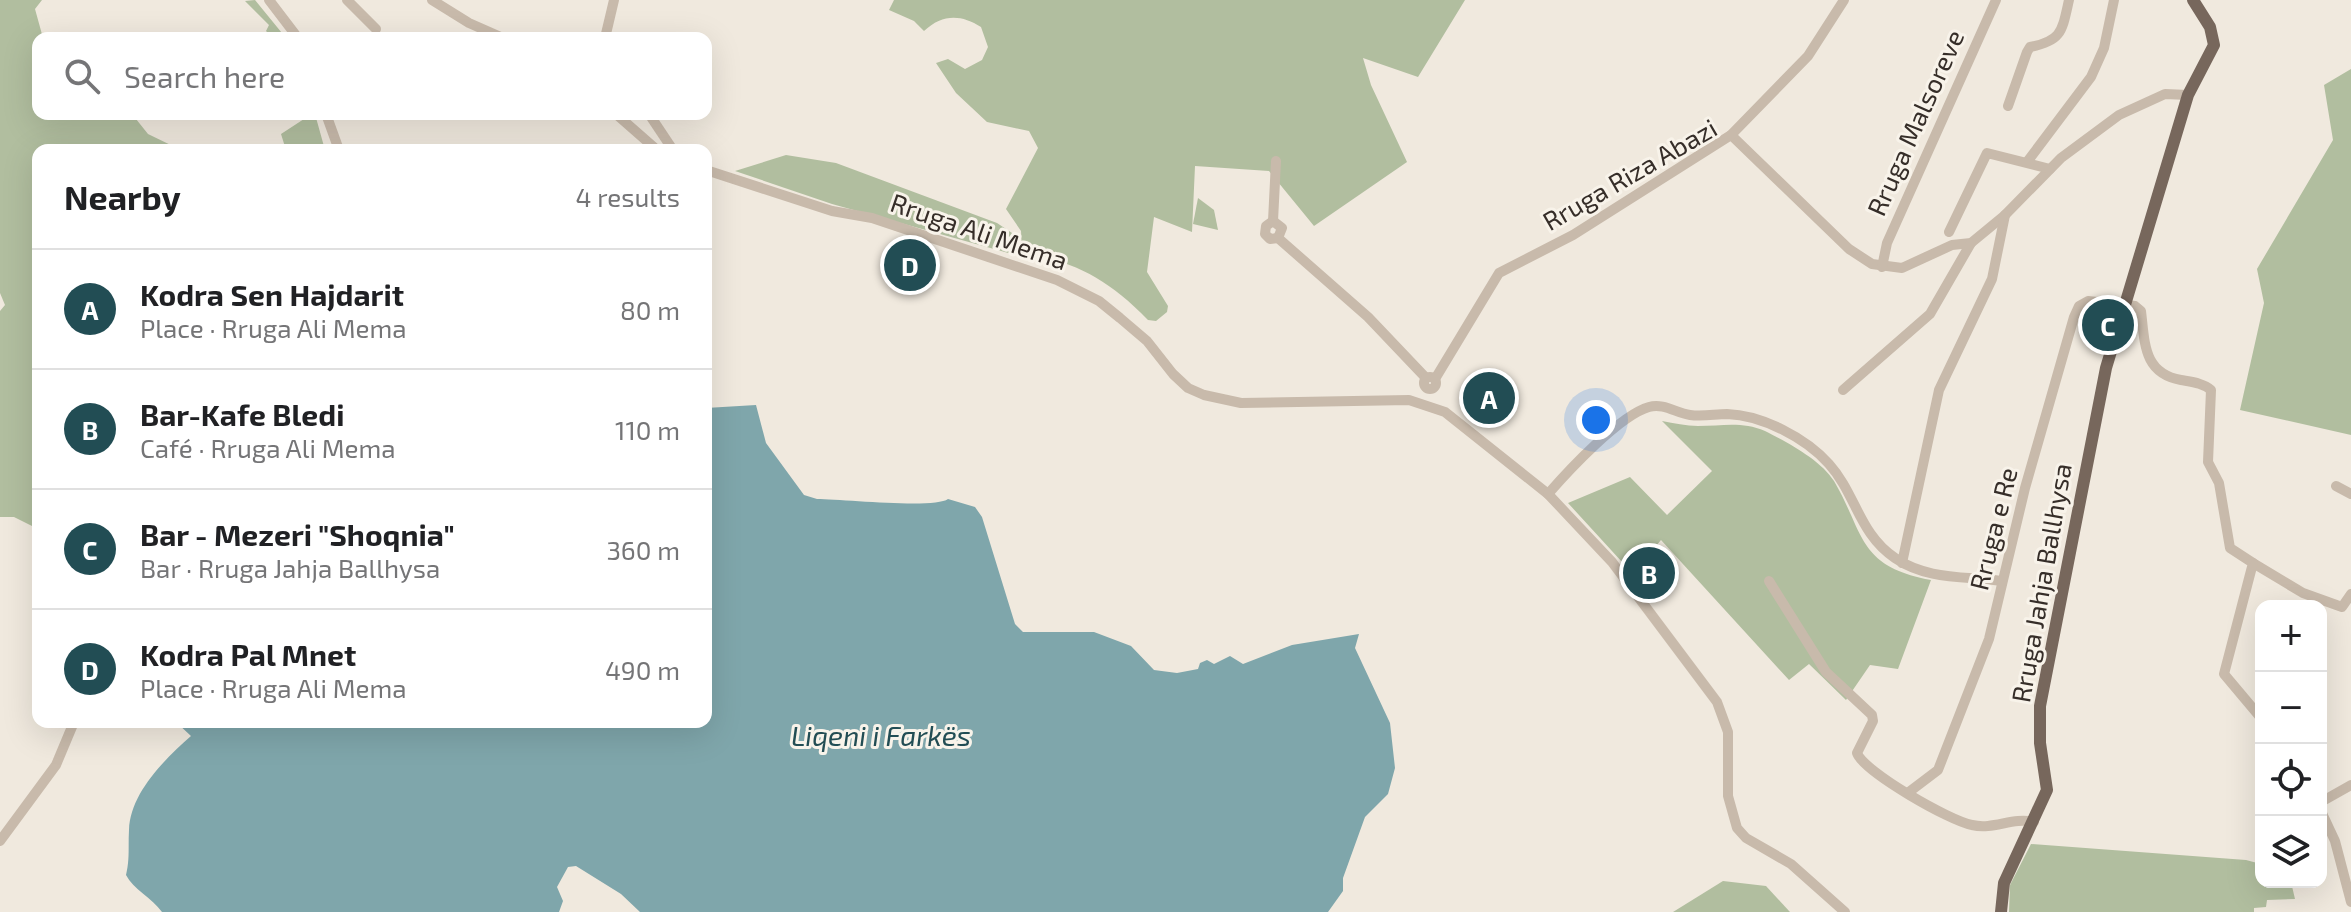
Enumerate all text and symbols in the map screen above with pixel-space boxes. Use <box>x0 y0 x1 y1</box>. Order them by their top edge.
street label: Rruga Malsoreve <box>1860 25 1969 220</box>
search box <box>32 32 712 120</box>
icon: search <box>60 54 104 98</box>
text: Search here <box>124 58 285 94</box>
street label: Rruga Riza Abazi <box>1537 111 1722 236</box>
text: Nearby <box>64 176 181 217</box>
text: 4 results <box>575 181 680 212</box>
street label: Rruga Ali Mema <box>887 186 1072 275</box>
pin: D <box>884 235 936 295</box>
text: Kodra Sen Hajdarit <box>140 276 404 312</box>
text: A <box>82 294 98 325</box>
text: 80 m <box>620 294 680 325</box>
pin: C <box>2082 295 2134 355</box>
text: Place · Rruga Ali Mema <box>140 312 407 343</box>
pin: A <box>1463 368 1515 428</box>
text: Bar-Kafe Bledi <box>140 396 344 432</box>
your location <box>1576 400 1616 440</box>
text: B <box>82 414 98 445</box>
text: 110 m <box>615 414 680 445</box>
text: Café · Rruga Ali Mema <box>140 432 396 463</box>
street label: Rruga Jahja Ballhysa <box>2004 461 2077 705</box>
street label: Rruga e Re <box>1962 464 2023 593</box>
text: Bar - Mezeri "Shoqnia" <box>140 516 455 552</box>
text: C <box>82 534 98 565</box>
text: 360 m <box>606 534 680 565</box>
pin: B <box>1623 543 1675 603</box>
text: Bar · Rruga Jahja Ballhysa <box>140 552 440 583</box>
map controls <box>2255 600 2327 888</box>
button: + <box>2255 600 2327 672</box>
text: Kodra Pal Mnet <box>140 636 356 672</box>
text: D <box>81 654 99 685</box>
text: 490 m <box>605 654 680 685</box>
text: Place · Rruga Ali Mema <box>140 672 407 703</box>
button: − <box>2255 672 2327 744</box>
water label: Liqeni i Farkës <box>791 718 971 752</box>
button: locate <box>2255 744 2327 816</box>
button: layers <box>2255 816 2327 888</box>

